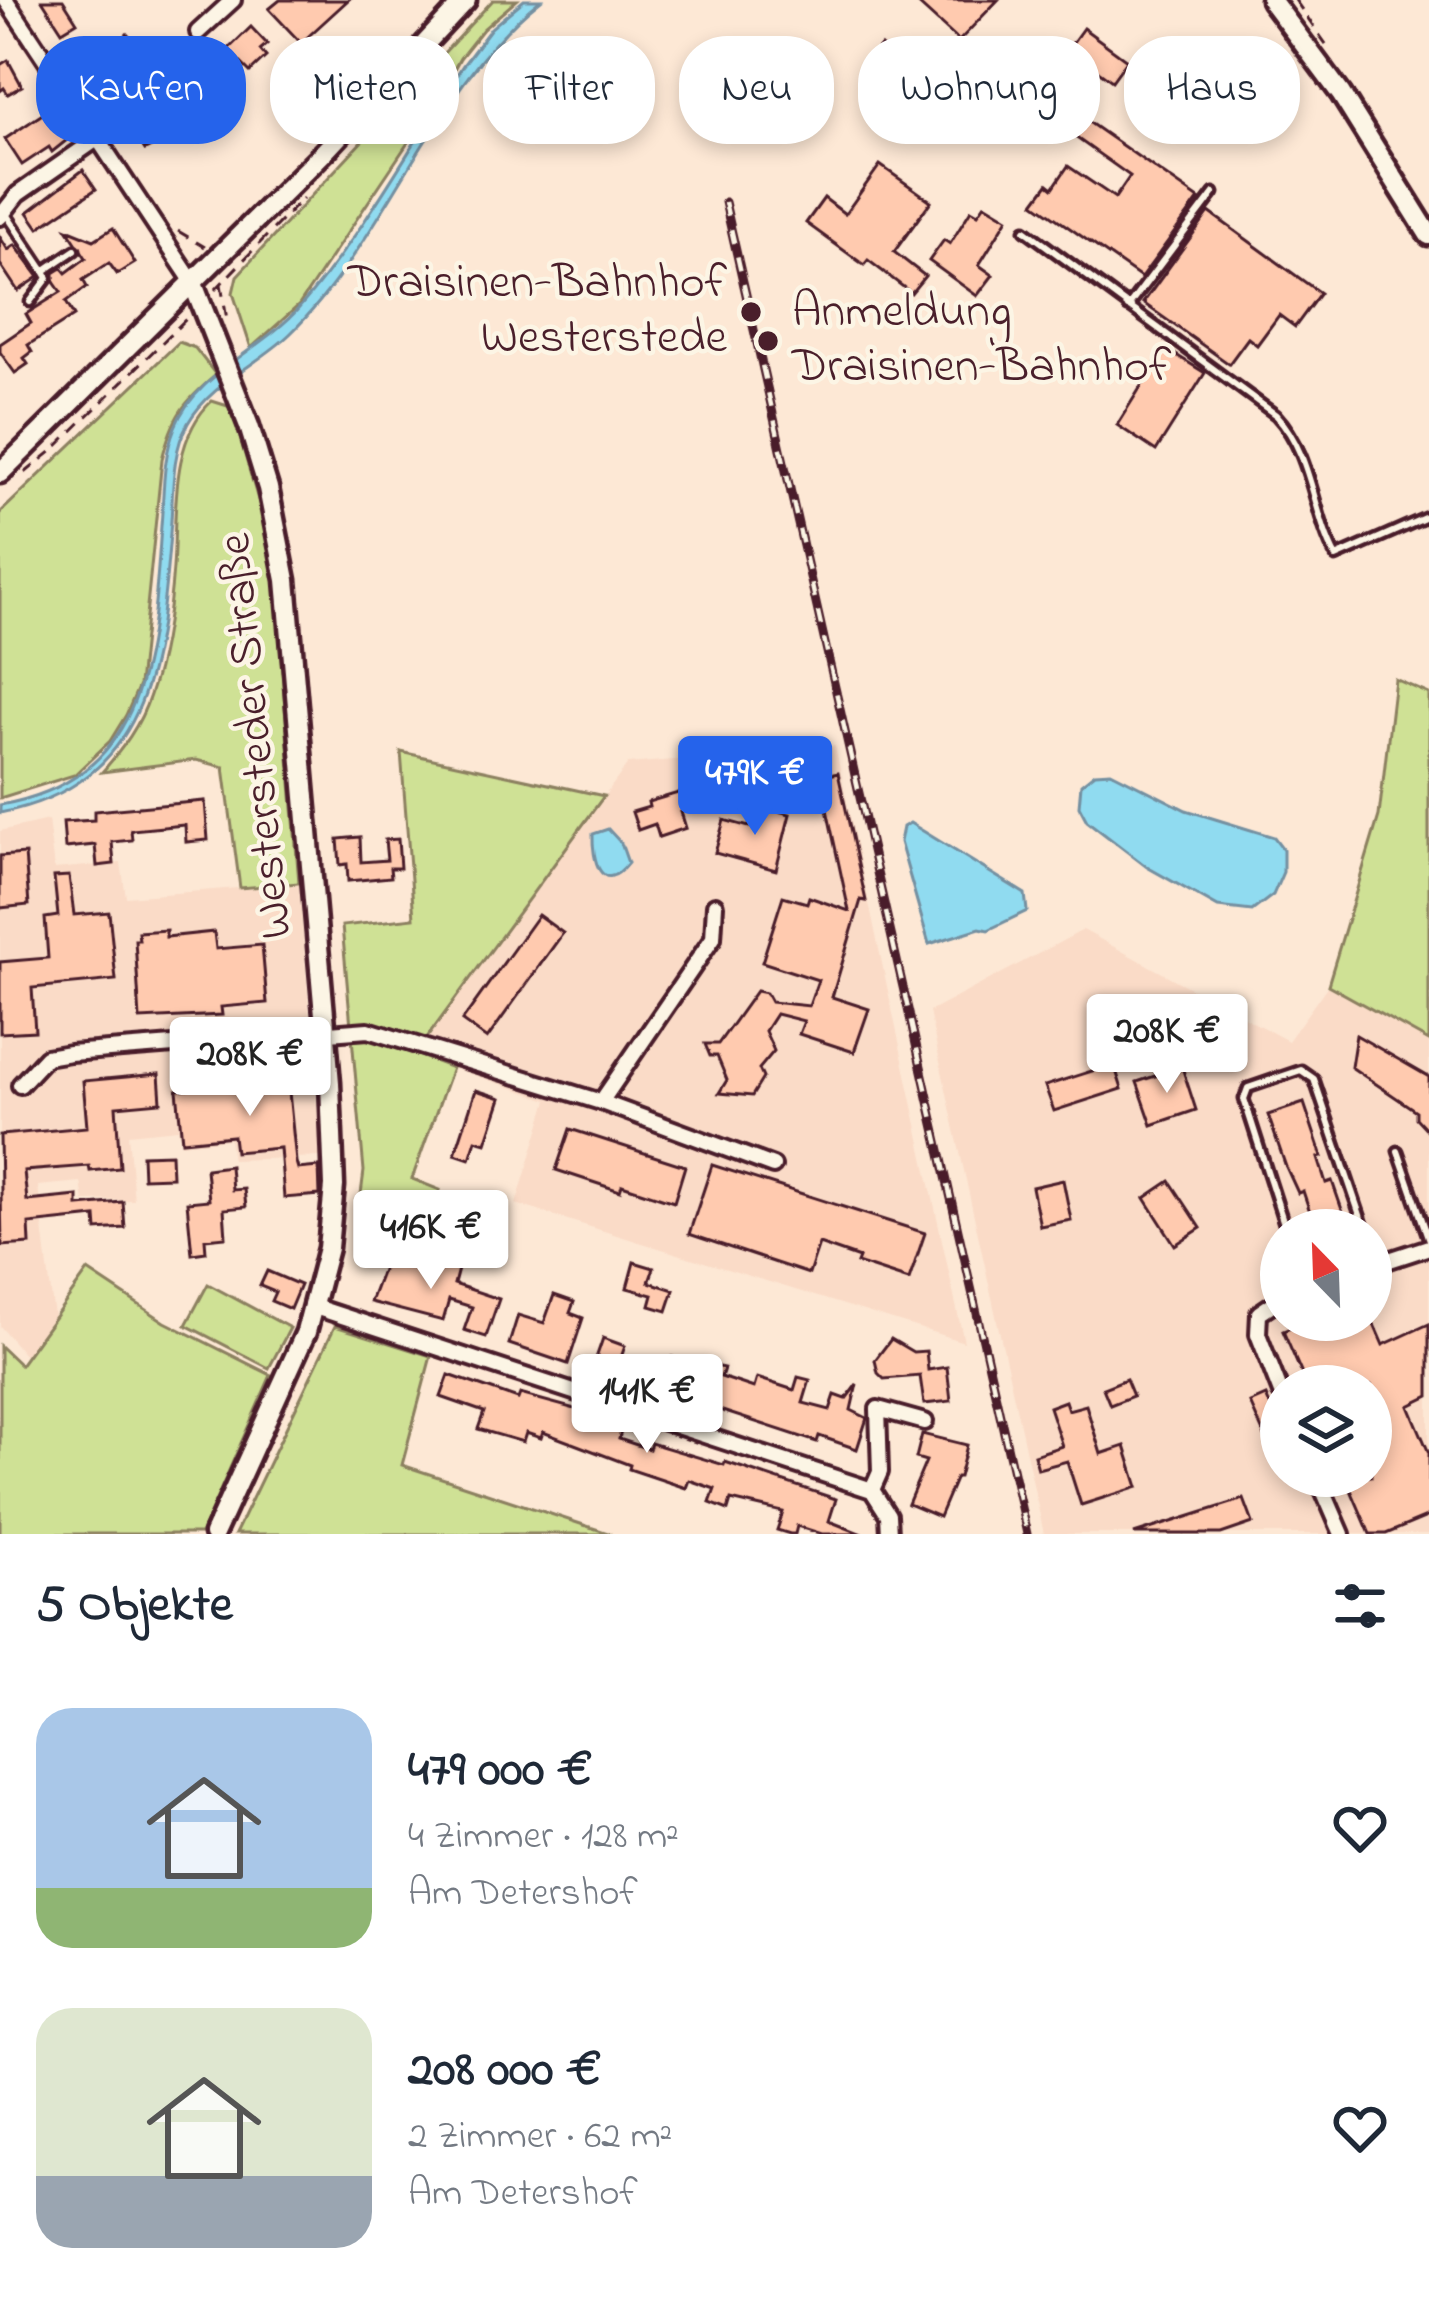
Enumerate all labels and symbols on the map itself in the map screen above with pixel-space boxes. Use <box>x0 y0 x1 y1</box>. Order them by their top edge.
place label: Draisinen-Bahnhof Westerstede <box>347 249 728 374</box>
place label: Anmeldung Draisinen-Bahnhof <box>791 278 1172 403</box>
marker: Draisinen-Bahnhof Westerstede <box>738 299 764 325</box>
marker: Anmeldung Draisinen-Bahnhof <box>755 328 781 354</box>
street label: Westersteder Straße <box>201 529 313 942</box>
pin: 479K € <box>657 736 853 838</box>
pin: 208K € <box>1069 994 1265 1096</box>
pin: 208K € <box>152 1017 348 1119</box>
pin: 416K € <box>333 1190 529 1292</box>
north arrow <box>1260 1209 1392 1341</box>
pin: 141K € <box>549 1354 745 1456</box>

